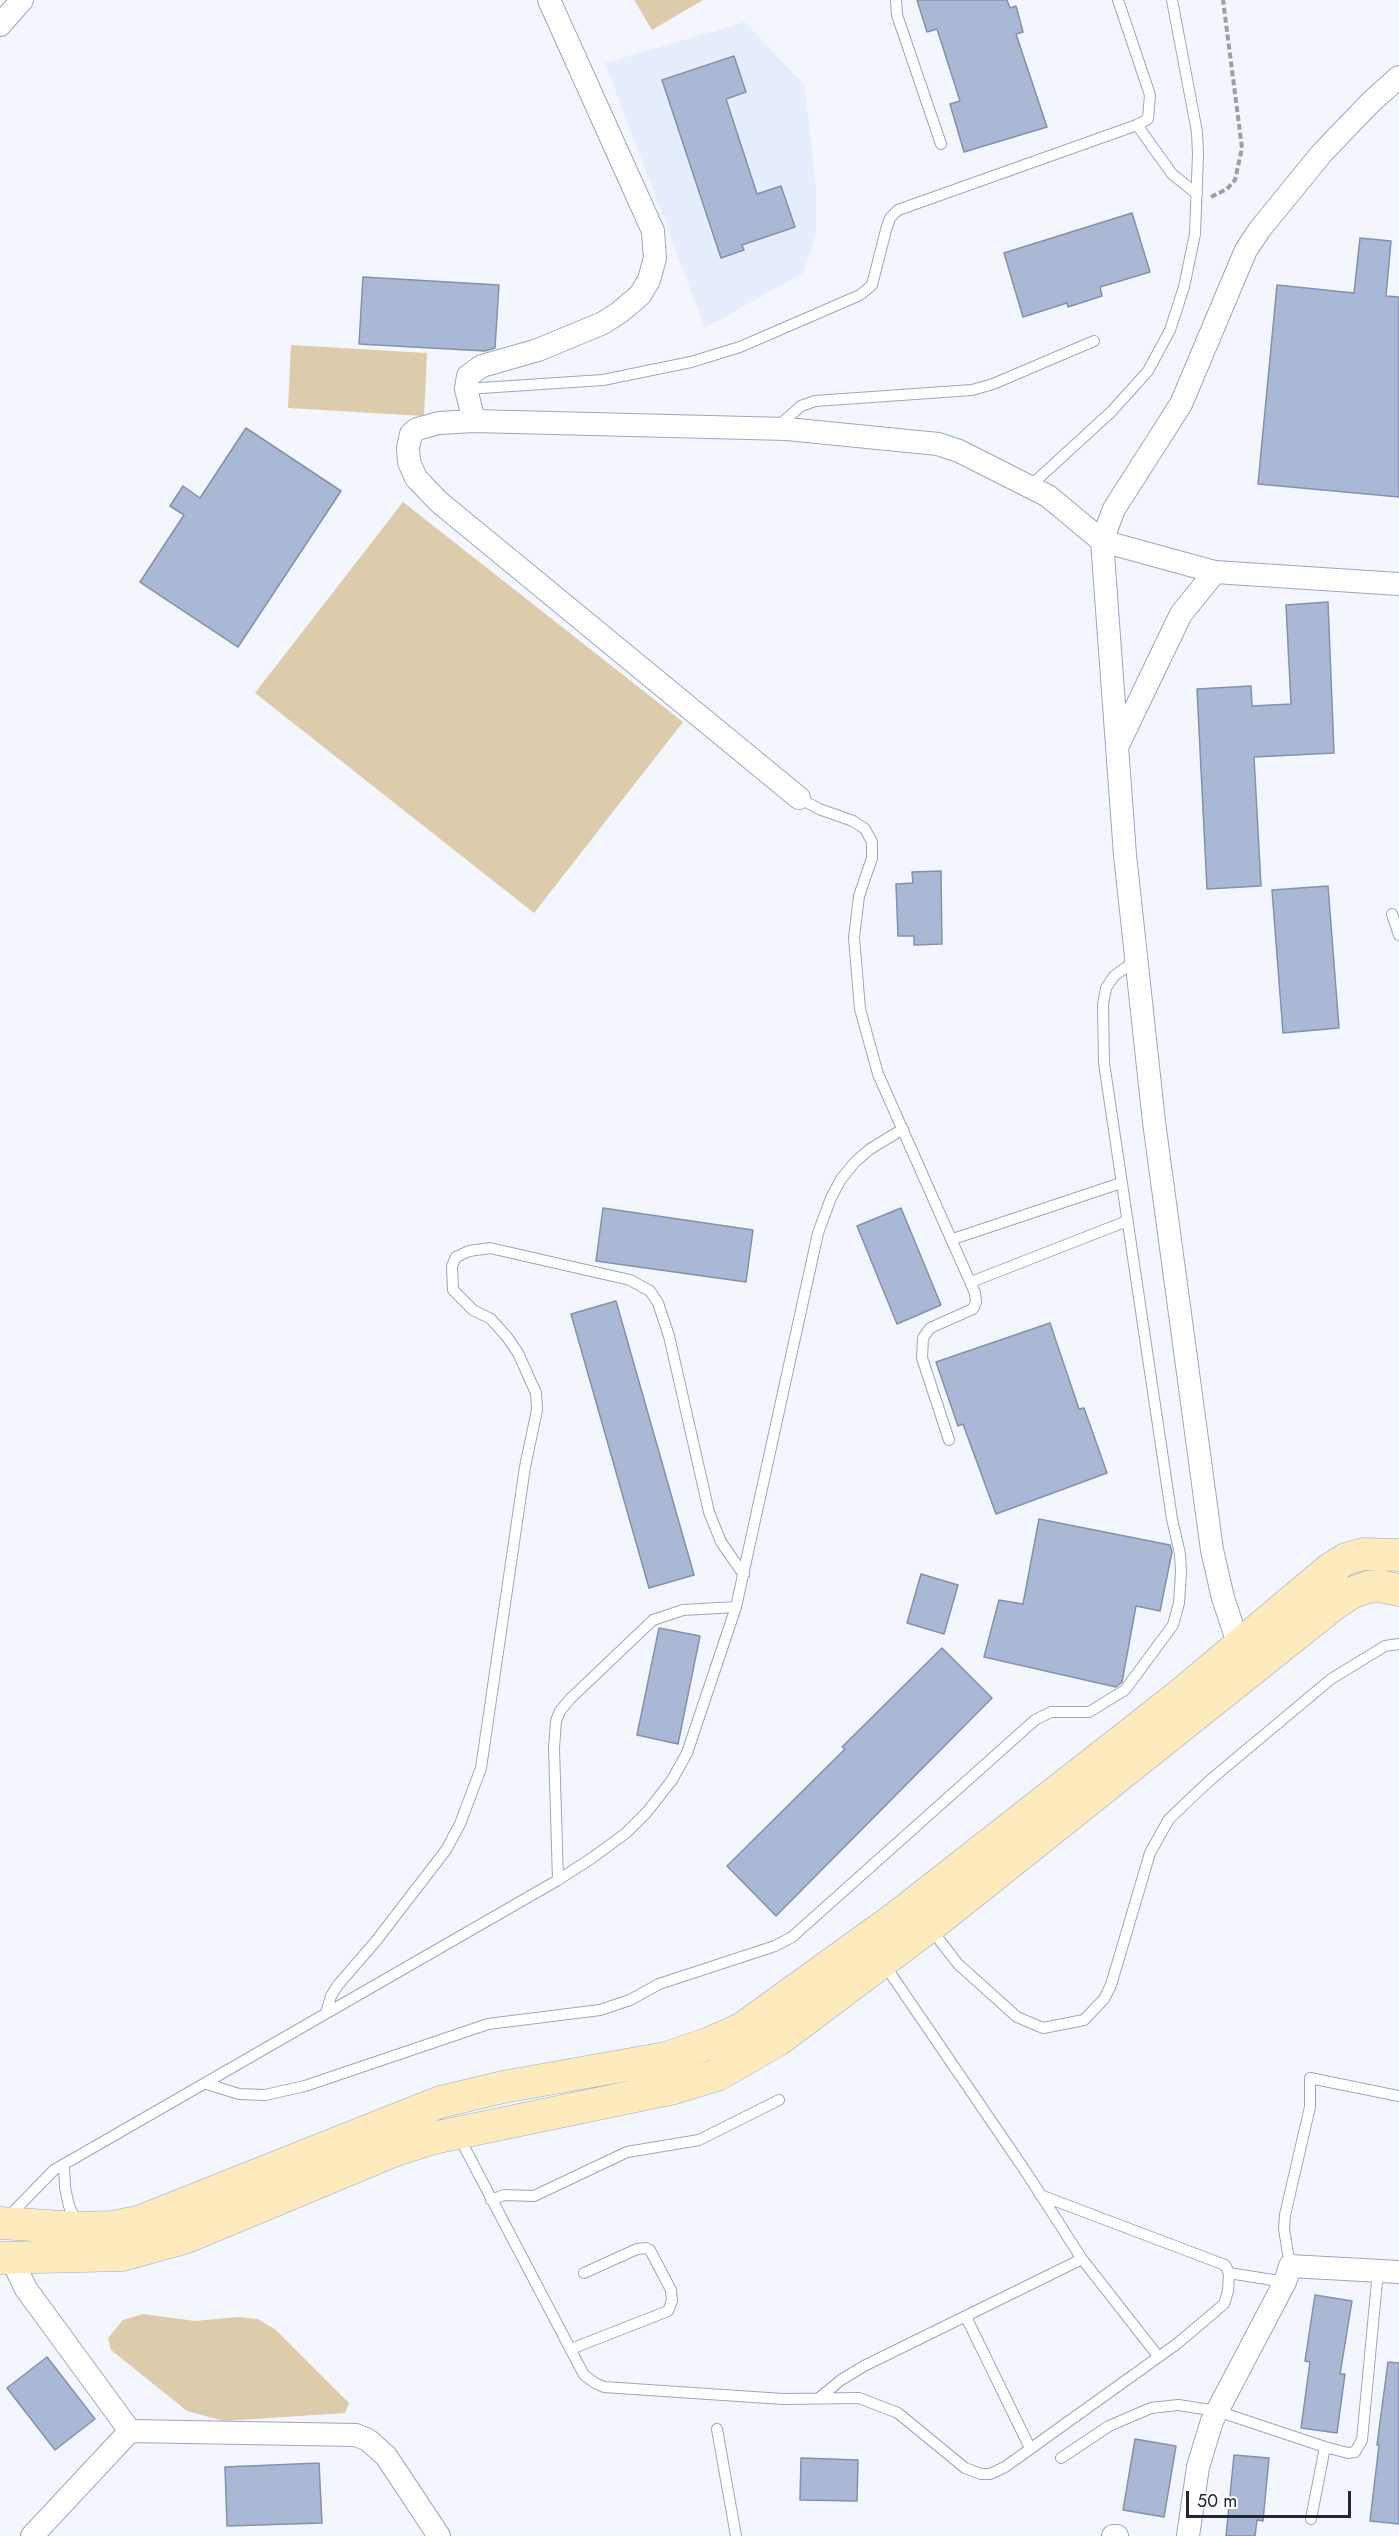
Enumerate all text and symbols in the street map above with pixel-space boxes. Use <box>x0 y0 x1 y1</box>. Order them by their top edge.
scale bar <box>1189 2479 1354 2517</box>
text: 50 m <box>1197 2488 1237 2514</box>

